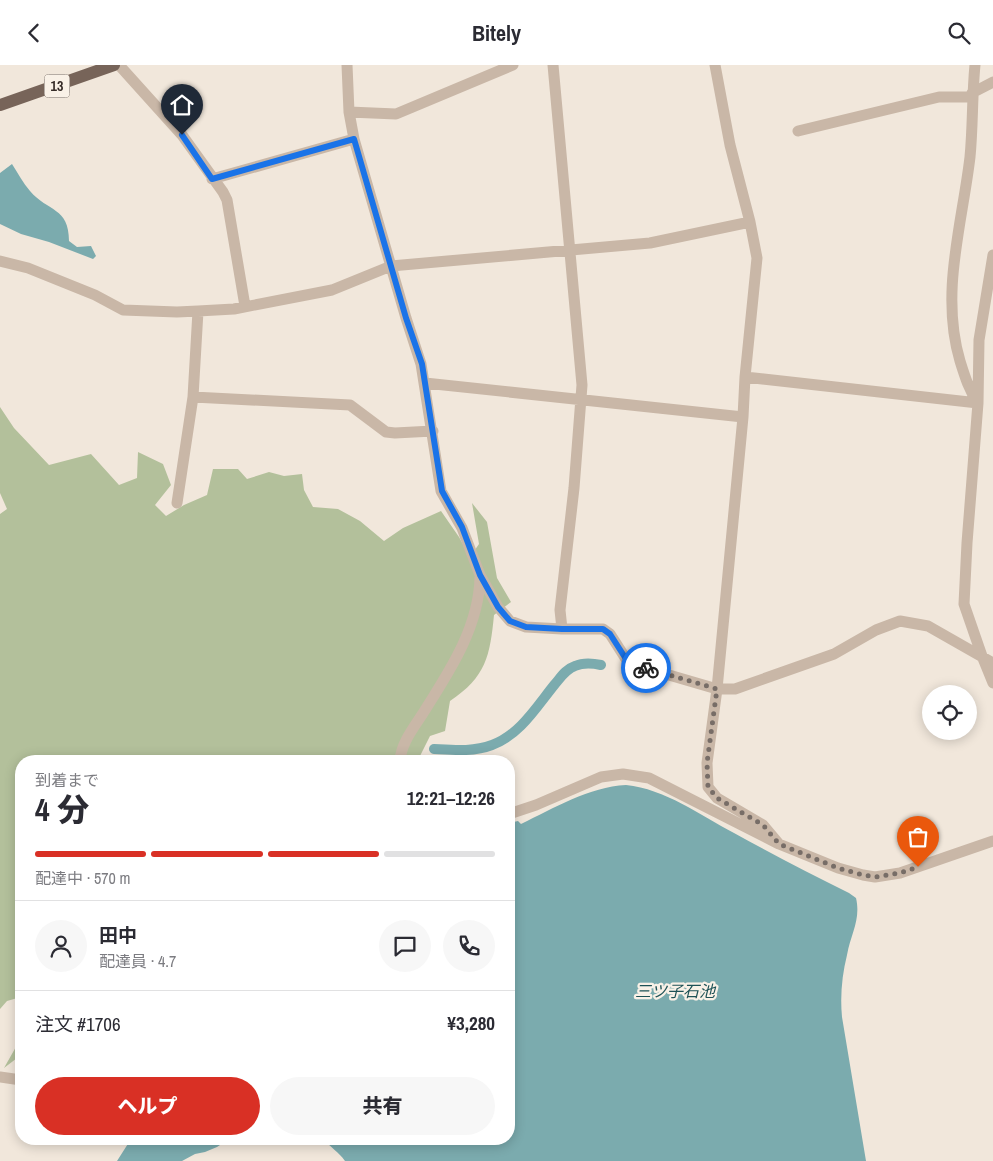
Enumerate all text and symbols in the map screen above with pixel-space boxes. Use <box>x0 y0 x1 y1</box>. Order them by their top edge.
text: Bitely <box>472 18 521 48</box>
icon: back <box>20 19 48 47</box>
icon: search <box>945 19 973 47</box>
road number: 13 <box>44 75 70 97</box>
pin <box>161 84 203 135</box>
icon: home <box>168 91 196 119</box>
courier <box>621 643 671 693</box>
icon: bike <box>632 654 660 682</box>
map controls <box>922 685 977 740</box>
button: locate <box>922 685 977 740</box>
text: 到着まで <box>35 769 99 791</box>
text: 12:21–12:26 <box>407 785 495 811</box>
text: 4 分 <box>35 788 89 831</box>
pin <box>897 816 939 867</box>
icon: bag <box>904 823 932 851</box>
text: 配達中 · 570 m <box>35 867 130 889</box>
button: person <box>35 920 87 972</box>
button: chat <box>379 920 431 972</box>
button: phone <box>443 920 495 972</box>
text: 田中 <box>99 922 137 948</box>
text: 配達員 · 4.7 <box>99 950 176 972</box>
water label: 三ツ子石池 <box>635 980 717 1002</box>
text: ¥3,280 <box>447 1010 495 1036</box>
text: 注文 #1706 <box>35 1011 121 1037</box>
button: ヘルプ <box>35 1077 260 1135</box>
button: 共有 <box>270 1077 495 1135</box>

